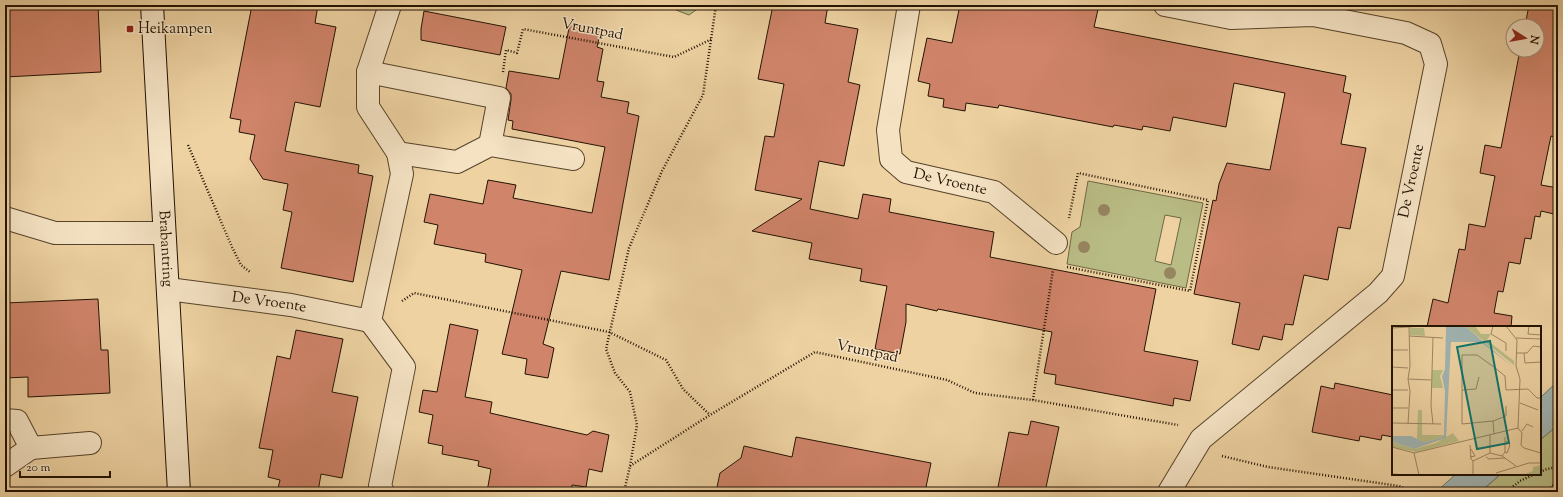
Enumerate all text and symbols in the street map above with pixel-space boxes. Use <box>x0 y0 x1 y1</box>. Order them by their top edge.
street label: Vruntpad <box>559 14 625 46</box>
north arrow <box>1505 18 1545 58</box>
place label: Heikampen <box>138 19 213 40</box>
marker: Heikampen <box>125 24 135 34</box>
text: N <box>1525 33 1543 46</box>
street label: De Vroente <box>1394 142 1430 220</box>
street label: De Vroente <box>911 163 989 201</box>
street label: Brabantring <box>153 210 178 288</box>
street label: De Vroente <box>231 287 308 318</box>
inset map <box>1392 326 1541 475</box>
street label: Vruntpad <box>834 335 900 369</box>
scale bar <box>20 453 110 479</box>
text: 20 m <box>26 459 51 477</box>

